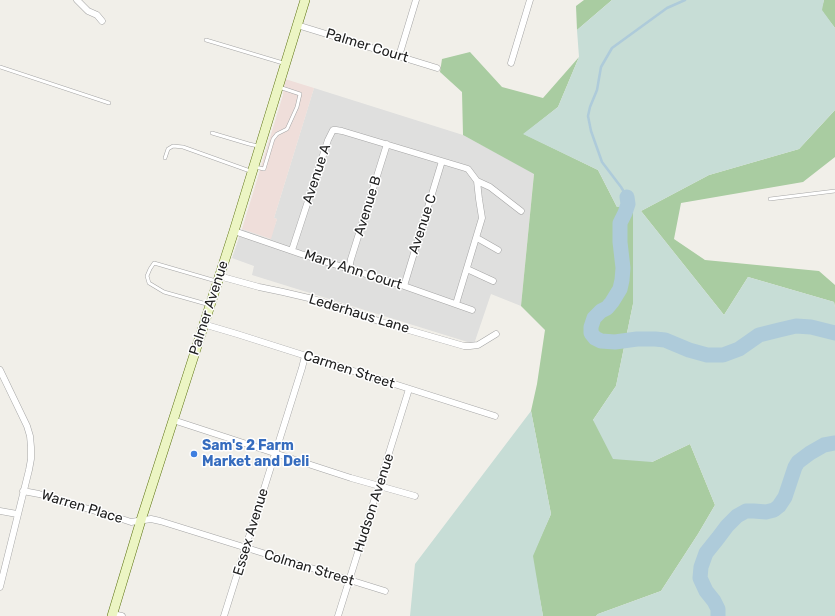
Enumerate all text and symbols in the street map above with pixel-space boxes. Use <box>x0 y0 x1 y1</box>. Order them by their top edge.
street label: Palmer Court <box>324 25 410 67</box>
street label: Avenue A <box>299 142 335 206</box>
street label: Avenue B <box>351 174 385 238</box>
street label: Avenue C <box>405 192 441 256</box>
street label: Mary Ann Court <box>302 246 404 294</box>
street label: Palmer Avenue <box>186 259 232 357</box>
street label: Lederhaus Lane <box>307 291 411 337</box>
street label: Carmen Street <box>301 347 397 393</box>
place label: Sam's 2 Farm Market and Deli <box>202 438 309 470</box>
marker: Sam's 2 Farm Market and Deli <box>189 449 199 459</box>
street label: Hudson Avenue <box>350 451 398 555</box>
street label: Essex Avenue <box>230 486 272 578</box>
street label: Warren Place <box>39 487 125 527</box>
street label: Colman Street <box>262 546 356 590</box>

